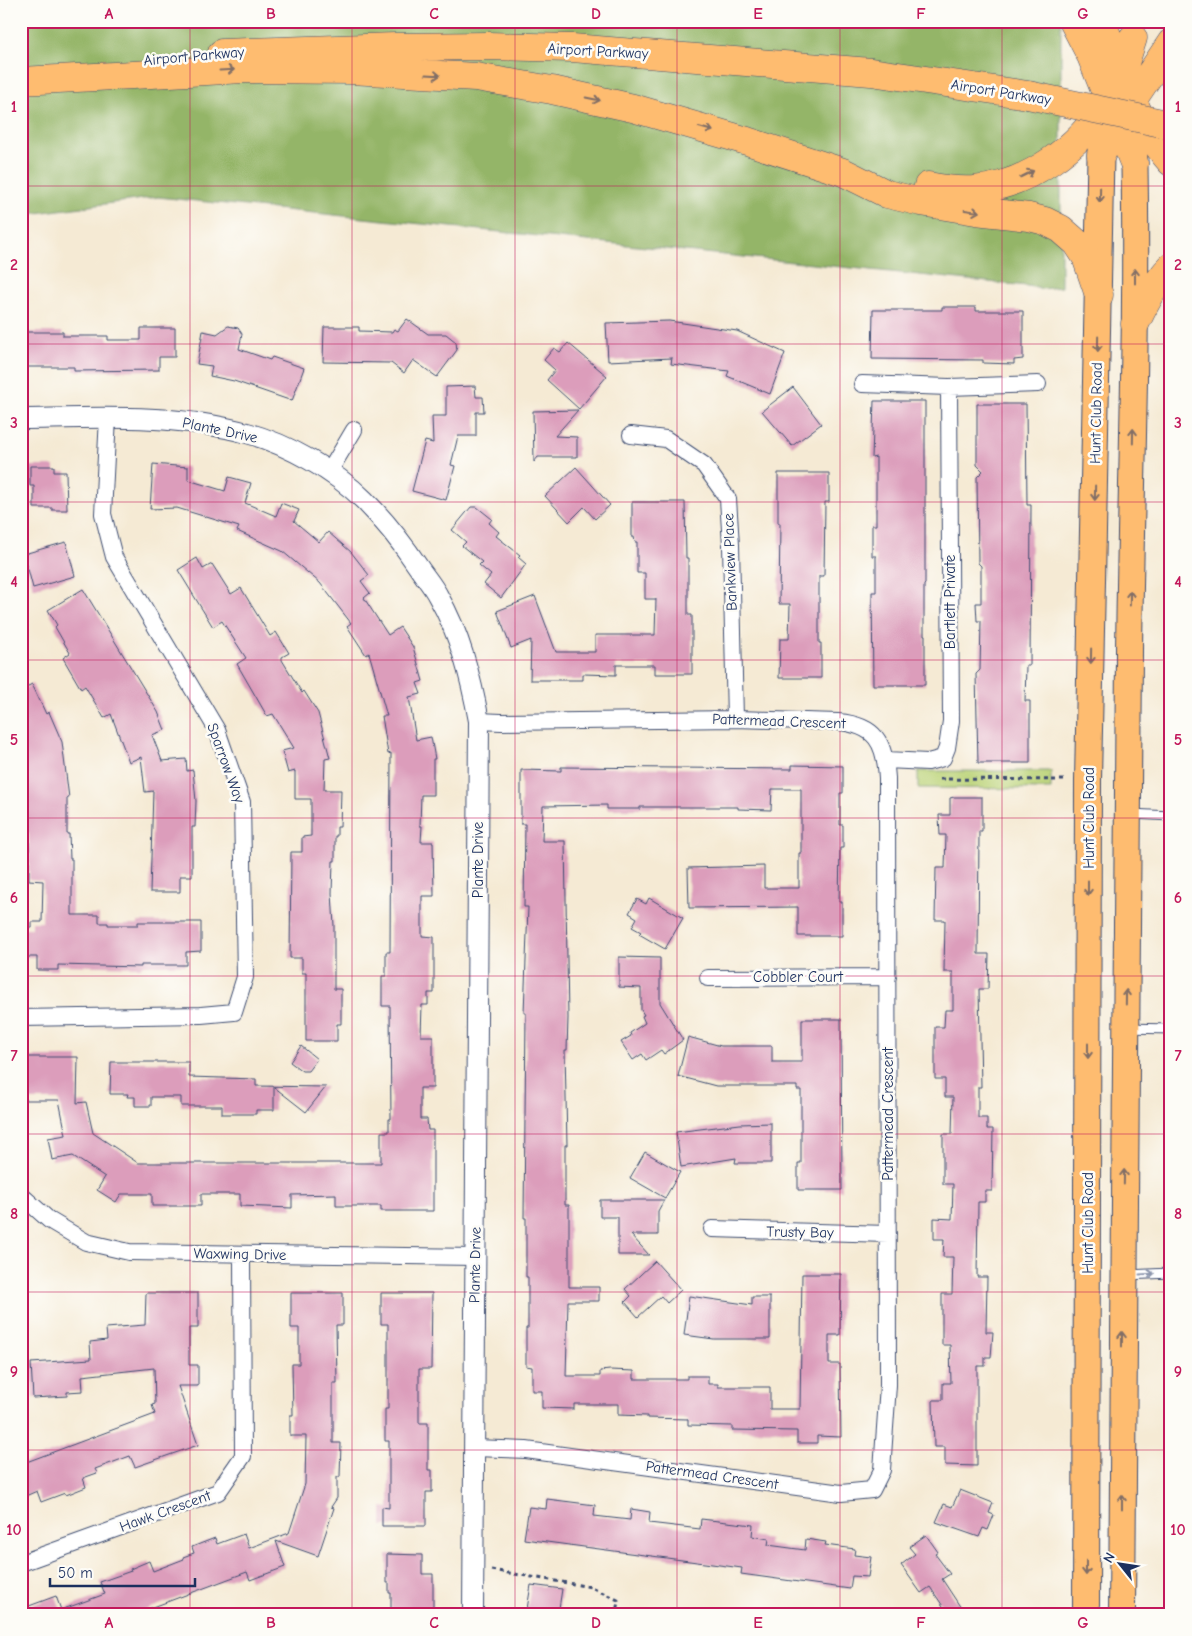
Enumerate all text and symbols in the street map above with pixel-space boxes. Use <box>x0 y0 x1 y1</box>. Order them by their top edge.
text: A <box>105 5 114 23</box>
text: B <box>266 5 276 23</box>
text: C <box>429 5 439 23</box>
text: D <box>591 5 601 23</box>
text: E <box>753 5 763 23</box>
text: F <box>916 5 926 23</box>
text: G <box>1077 5 1089 23</box>
street label: Airport Parkway <box>547 39 649 63</box>
street label: Airport Parkway <box>143 43 245 69</box>
one-way arrow <box>219 66 235 75</box>
one-way arrow <box>424 71 440 80</box>
street label: Airport Parkway <box>950 75 1053 109</box>
one-way arrow <box>585 94 601 104</box>
text: 1 <box>11 98 17 116</box>
text: 1 <box>1175 98 1181 116</box>
one-way arrow <box>698 124 714 134</box>
one-way arrow <box>1020 169 1035 179</box>
one-way arrow <box>1095 186 1105 202</box>
one-way arrow <box>964 206 980 216</box>
text: 2 <box>10 256 18 274</box>
text: 2 <box>1174 256 1182 274</box>
one-way arrow <box>1130 268 1140 284</box>
one-way arrow <box>1093 336 1103 352</box>
street label: Hunt Club Road <box>1086 362 1106 464</box>
street label: Plante Drive <box>181 413 260 447</box>
text: 3 <box>10 414 18 432</box>
text: 3 <box>1174 414 1182 432</box>
one-way arrow <box>1128 428 1138 444</box>
one-way arrow <box>1090 485 1100 501</box>
street label: Bankview Place <box>719 512 741 611</box>
street label: Bartlett Private <box>941 554 959 649</box>
text: 4 <box>10 573 18 591</box>
text: 4 <box>1174 573 1182 591</box>
one-way arrow <box>1125 591 1135 607</box>
one-way arrow <box>1086 647 1096 663</box>
street label: Pattermead Crescent <box>712 710 847 732</box>
street label: Sparrow Way <box>203 721 249 806</box>
text: 5 <box>10 731 18 749</box>
text: 5 <box>1174 731 1182 749</box>
street label: Hunt Club Road <box>1080 767 1098 869</box>
street label: Plante Drive <box>469 821 487 898</box>
one-way arrow <box>1083 880 1093 896</box>
text: 6 <box>10 889 18 907</box>
text: 6 <box>1174 889 1182 907</box>
street label: Cobbler Court <box>753 968 844 986</box>
one-way arrow <box>1121 989 1131 1006</box>
one-way arrow <box>1083 1042 1093 1058</box>
street label: Pattermead Crescent <box>879 1046 897 1181</box>
text: 7 <box>10 1047 18 1065</box>
text: 7 <box>1174 1047 1182 1065</box>
one-way arrow <box>1119 1169 1129 1186</box>
street label: Hunt Club Road <box>1079 1172 1097 1274</box>
text: 8 <box>10 1205 18 1223</box>
text: 8 <box>1174 1205 1182 1223</box>
street label: Trusty Bay <box>766 1222 834 1242</box>
street label: Plante Drive <box>465 1226 485 1303</box>
street label: Waxwing Drive <box>193 1244 287 1264</box>
one-way arrow <box>1139 1269 1155 1278</box>
one-way arrow <box>1117 1332 1127 1348</box>
text: 9 <box>10 1363 18 1381</box>
text: 9 <box>1174 1363 1182 1381</box>
street label: Pattermead Crescent <box>645 1457 780 1493</box>
street label: Hawk Crescent <box>117 1486 214 1536</box>
one-way arrow <box>1117 1494 1127 1510</box>
text: 10 <box>6 1521 22 1539</box>
text: 10 <box>1170 1521 1186 1539</box>
north arrow <box>1094 1538 1144 1588</box>
text: N <box>1100 1550 1119 1566</box>
scale bar <box>50 1556 195 1588</box>
one-way arrow <box>1081 1560 1091 1576</box>
text: 50 m <box>58 1564 93 1582</box>
text: A <box>105 1614 114 1632</box>
text: B <box>266 1614 276 1632</box>
text: C <box>429 1614 439 1632</box>
text: D <box>591 1614 601 1632</box>
text: E <box>753 1614 763 1632</box>
text: F <box>916 1614 926 1632</box>
text: G <box>1077 1614 1089 1632</box>

